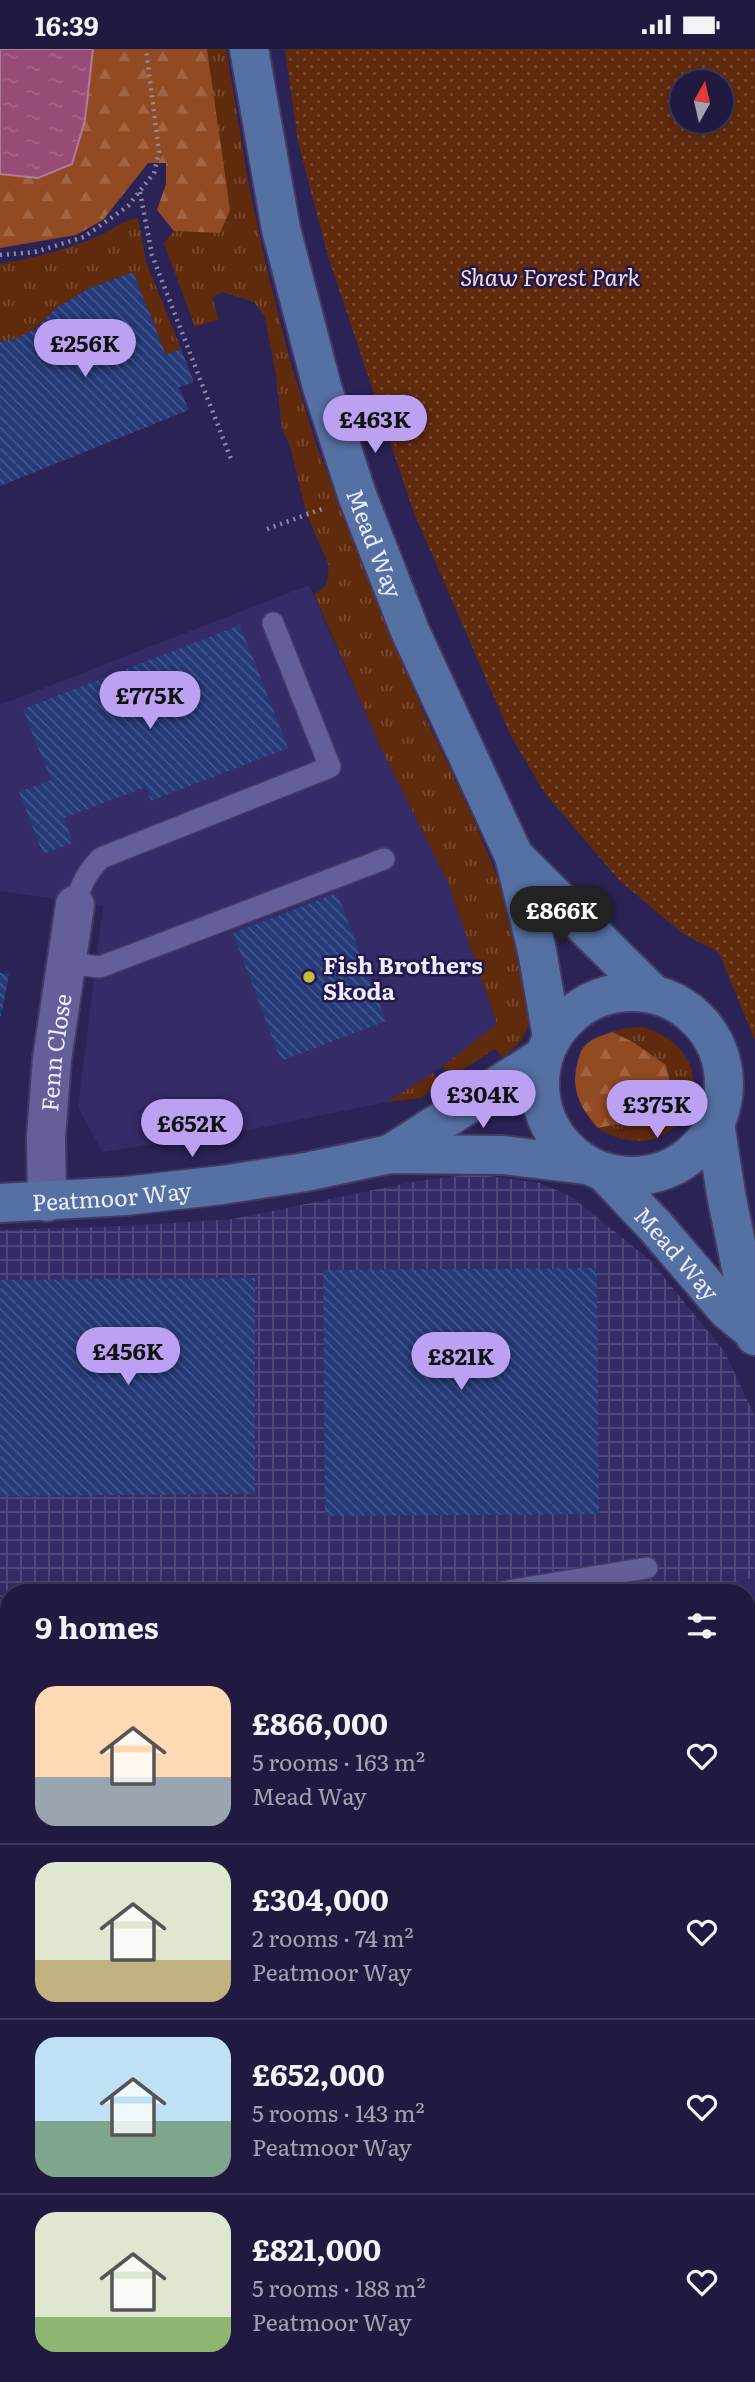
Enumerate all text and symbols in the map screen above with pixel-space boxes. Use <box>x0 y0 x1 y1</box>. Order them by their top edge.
text: 16:39 <box>35 5 99 44</box>
north arrow <box>670 70 733 133</box>
map controls <box>670 70 733 133</box>
park label: Shaw Forest Park <box>460 259 640 293</box>
pin: £256K <box>36 319 134 379</box>
text: £256K <box>50 325 120 359</box>
pin: £463K <box>326 395 424 455</box>
text: £463K <box>339 401 411 435</box>
street label: Mead Way <box>339 483 413 603</box>
pin: £775K <box>101 671 199 731</box>
text: £775K <box>116 677 185 711</box>
pin: £866K <box>513 887 611 946</box>
text: £866K <box>526 892 598 926</box>
place label: Fish Brothers Skoda <box>323 947 483 1007</box>
marker: Fish Brothers Skoda <box>301 969 317 985</box>
street label: Fenn Close <box>31 991 79 1113</box>
pin: £304K <box>434 1070 532 1130</box>
text: £304K <box>447 1076 519 1110</box>
pin: £375K <box>608 1081 706 1140</box>
text: £375K <box>623 1086 691 1120</box>
pin: £652K <box>143 1099 241 1159</box>
text: £652K <box>157 1105 227 1139</box>
street label: Peatmoor Way <box>31 1172 194 1218</box>
street label: Mead Way <box>627 1198 729 1308</box>
pin: £456K <box>79 1327 177 1387</box>
text: £456K <box>92 1333 164 1367</box>
pin: £821K <box>412 1333 510 1392</box>
text: £821K <box>427 1338 495 1372</box>
text: 9 homes <box>35 1604 159 1648</box>
icon: filters <box>683 1607 721 1645</box>
text: £866,000 <box>252 1700 388 1744</box>
icon: home <box>91 1714 175 1798</box>
icon: heart <box>683 1737 721 1775</box>
text: 5 rooms · 163 m² <box>252 1744 425 1778</box>
text: Mead Way <box>252 1778 367 1812</box>
text: £304,000 <box>252 1876 389 1920</box>
icon: home <box>91 1890 175 1974</box>
icon: heart <box>683 1913 721 1951</box>
text: 2 rooms · 74 m² <box>252 1920 414 1954</box>
text: Peatmoor Way <box>252 1954 412 1988</box>
text: £652,000 <box>252 2051 385 2095</box>
icon: home <box>91 2065 175 2149</box>
icon: heart <box>683 2088 721 2126</box>
text: 5 rooms · 143 m² <box>252 2095 425 2129</box>
text: Peatmoor Way <box>252 2129 412 2163</box>
text: £821,000 <box>252 2226 381 2270</box>
icon: home <box>91 2240 175 2324</box>
icon: heart <box>683 2263 721 2301</box>
text: 5 rooms · 188 m² <box>252 2270 426 2304</box>
text: Peatmoor Way <box>252 2304 412 2338</box>

